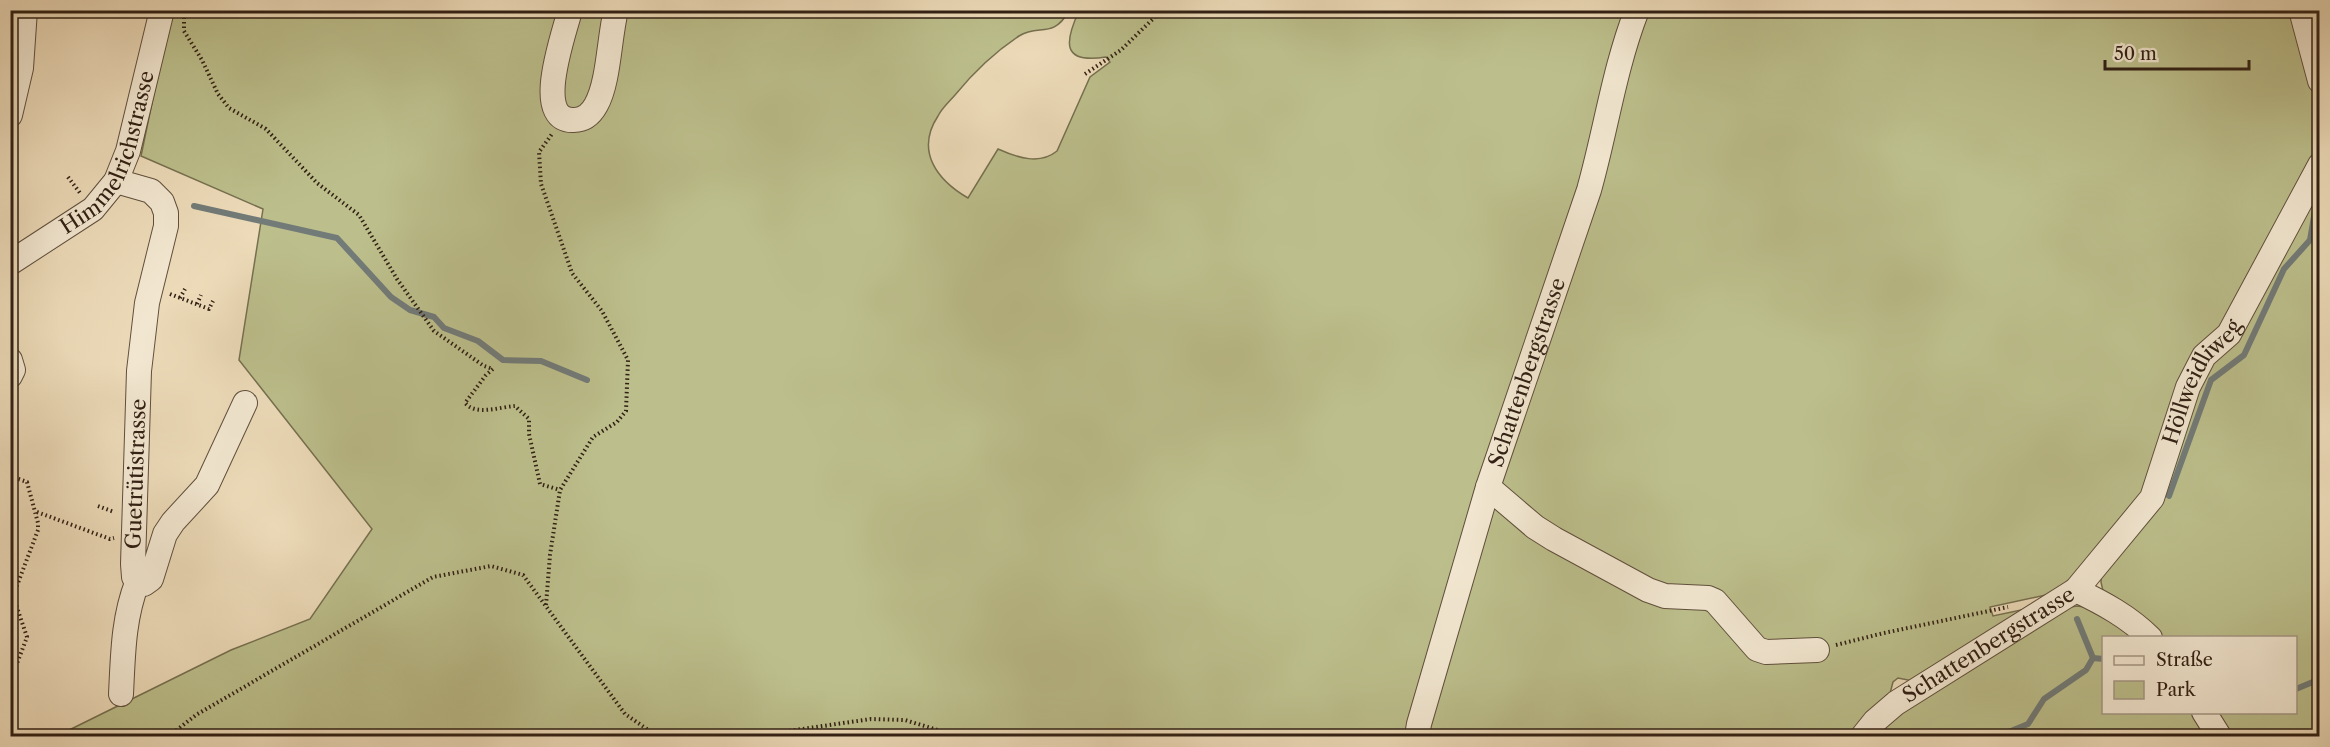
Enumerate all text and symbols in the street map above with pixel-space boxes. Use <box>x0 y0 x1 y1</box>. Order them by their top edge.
scale bar <box>2105 33 2249 71</box>
text: 50 m <box>2114 43 2157 65</box>
street label: Himmelrichstrasse <box>55 68 159 239</box>
street label: Schattenbergstrasse <box>1483 274 1570 470</box>
street label: Höllweidliweg <box>2157 314 2247 447</box>
street label: Guetrütistrasse <box>120 398 151 550</box>
street label: Schattenbergstrasse <box>1898 581 2079 708</box>
legend <box>2102 636 2297 714</box>
text: Straße <box>2156 649 2213 671</box>
text: Park <box>2156 679 2197 701</box>

